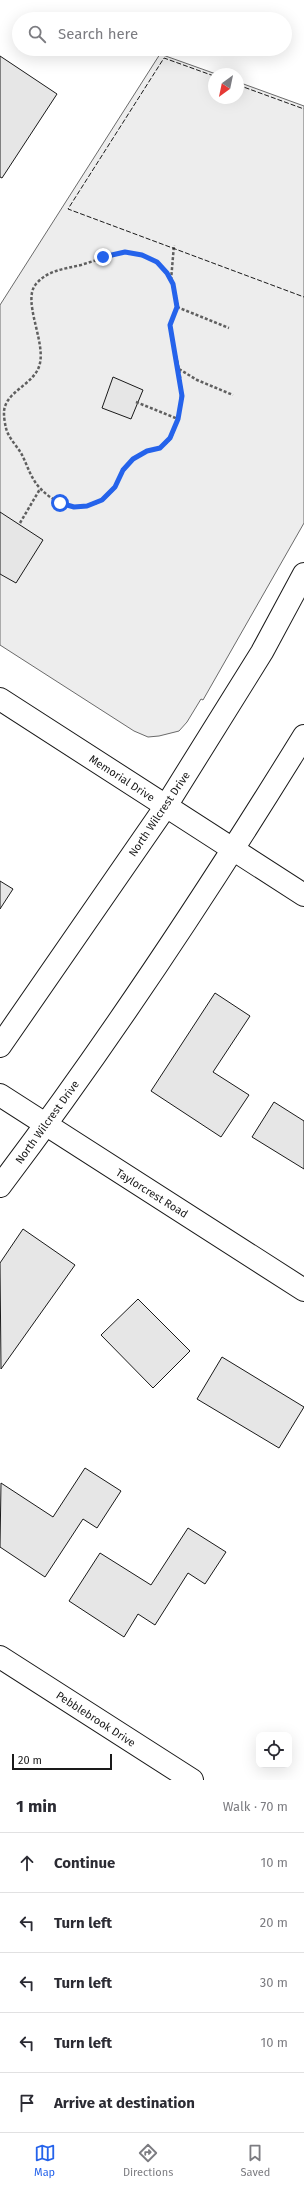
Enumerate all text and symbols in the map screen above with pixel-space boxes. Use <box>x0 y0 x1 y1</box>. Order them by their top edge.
search box <box>12 12 292 56</box>
icon: search <box>26 23 48 45</box>
text: Search here <box>58 25 138 43</box>
north arrow <box>208 68 244 104</box>
route end <box>94 248 112 266</box>
route start <box>51 494 69 512</box>
street label: Memorial Drive <box>87 752 157 804</box>
street label: North Wilcrest Drive <box>126 769 193 859</box>
street label: North Wilcrest Drive <box>13 1078 82 1167</box>
street label: Taylorcrest Road <box>113 1166 190 1221</box>
street label: Pebblebrook Drive <box>54 1689 138 1750</box>
map controls <box>256 1732 292 1768</box>
button: locate <box>256 1732 292 1768</box>
scale bar <box>12 1752 112 1771</box>
text: 20 m <box>18 1754 42 1767</box>
text: 1 min <box>16 1796 57 1817</box>
text: Walk · 70 m <box>223 1799 288 1814</box>
icon: ahead <box>16 1852 38 1874</box>
text: Continue <box>54 1854 115 1872</box>
text: 10 m <box>261 1855 288 1870</box>
icon: left <box>16 1912 38 1934</box>
text: Turn left <box>54 1914 112 1932</box>
text: 20 m <box>260 1915 288 1930</box>
icon: left <box>16 1972 38 1994</box>
text: Turn left <box>54 1974 112 1992</box>
text: 30 m <box>260 1975 288 1990</box>
icon: left <box>16 2032 38 2054</box>
text: Turn left <box>54 2034 112 2052</box>
text: 10 m <box>261 2035 288 2050</box>
icon: arrive <box>16 2092 38 2114</box>
text: Arrive at destination <box>54 2094 195 2112</box>
tab: Map <box>34 2142 56 2179</box>
tab: Directions <box>123 2142 173 2179</box>
tab: Saved <box>241 2142 270 2179</box>

